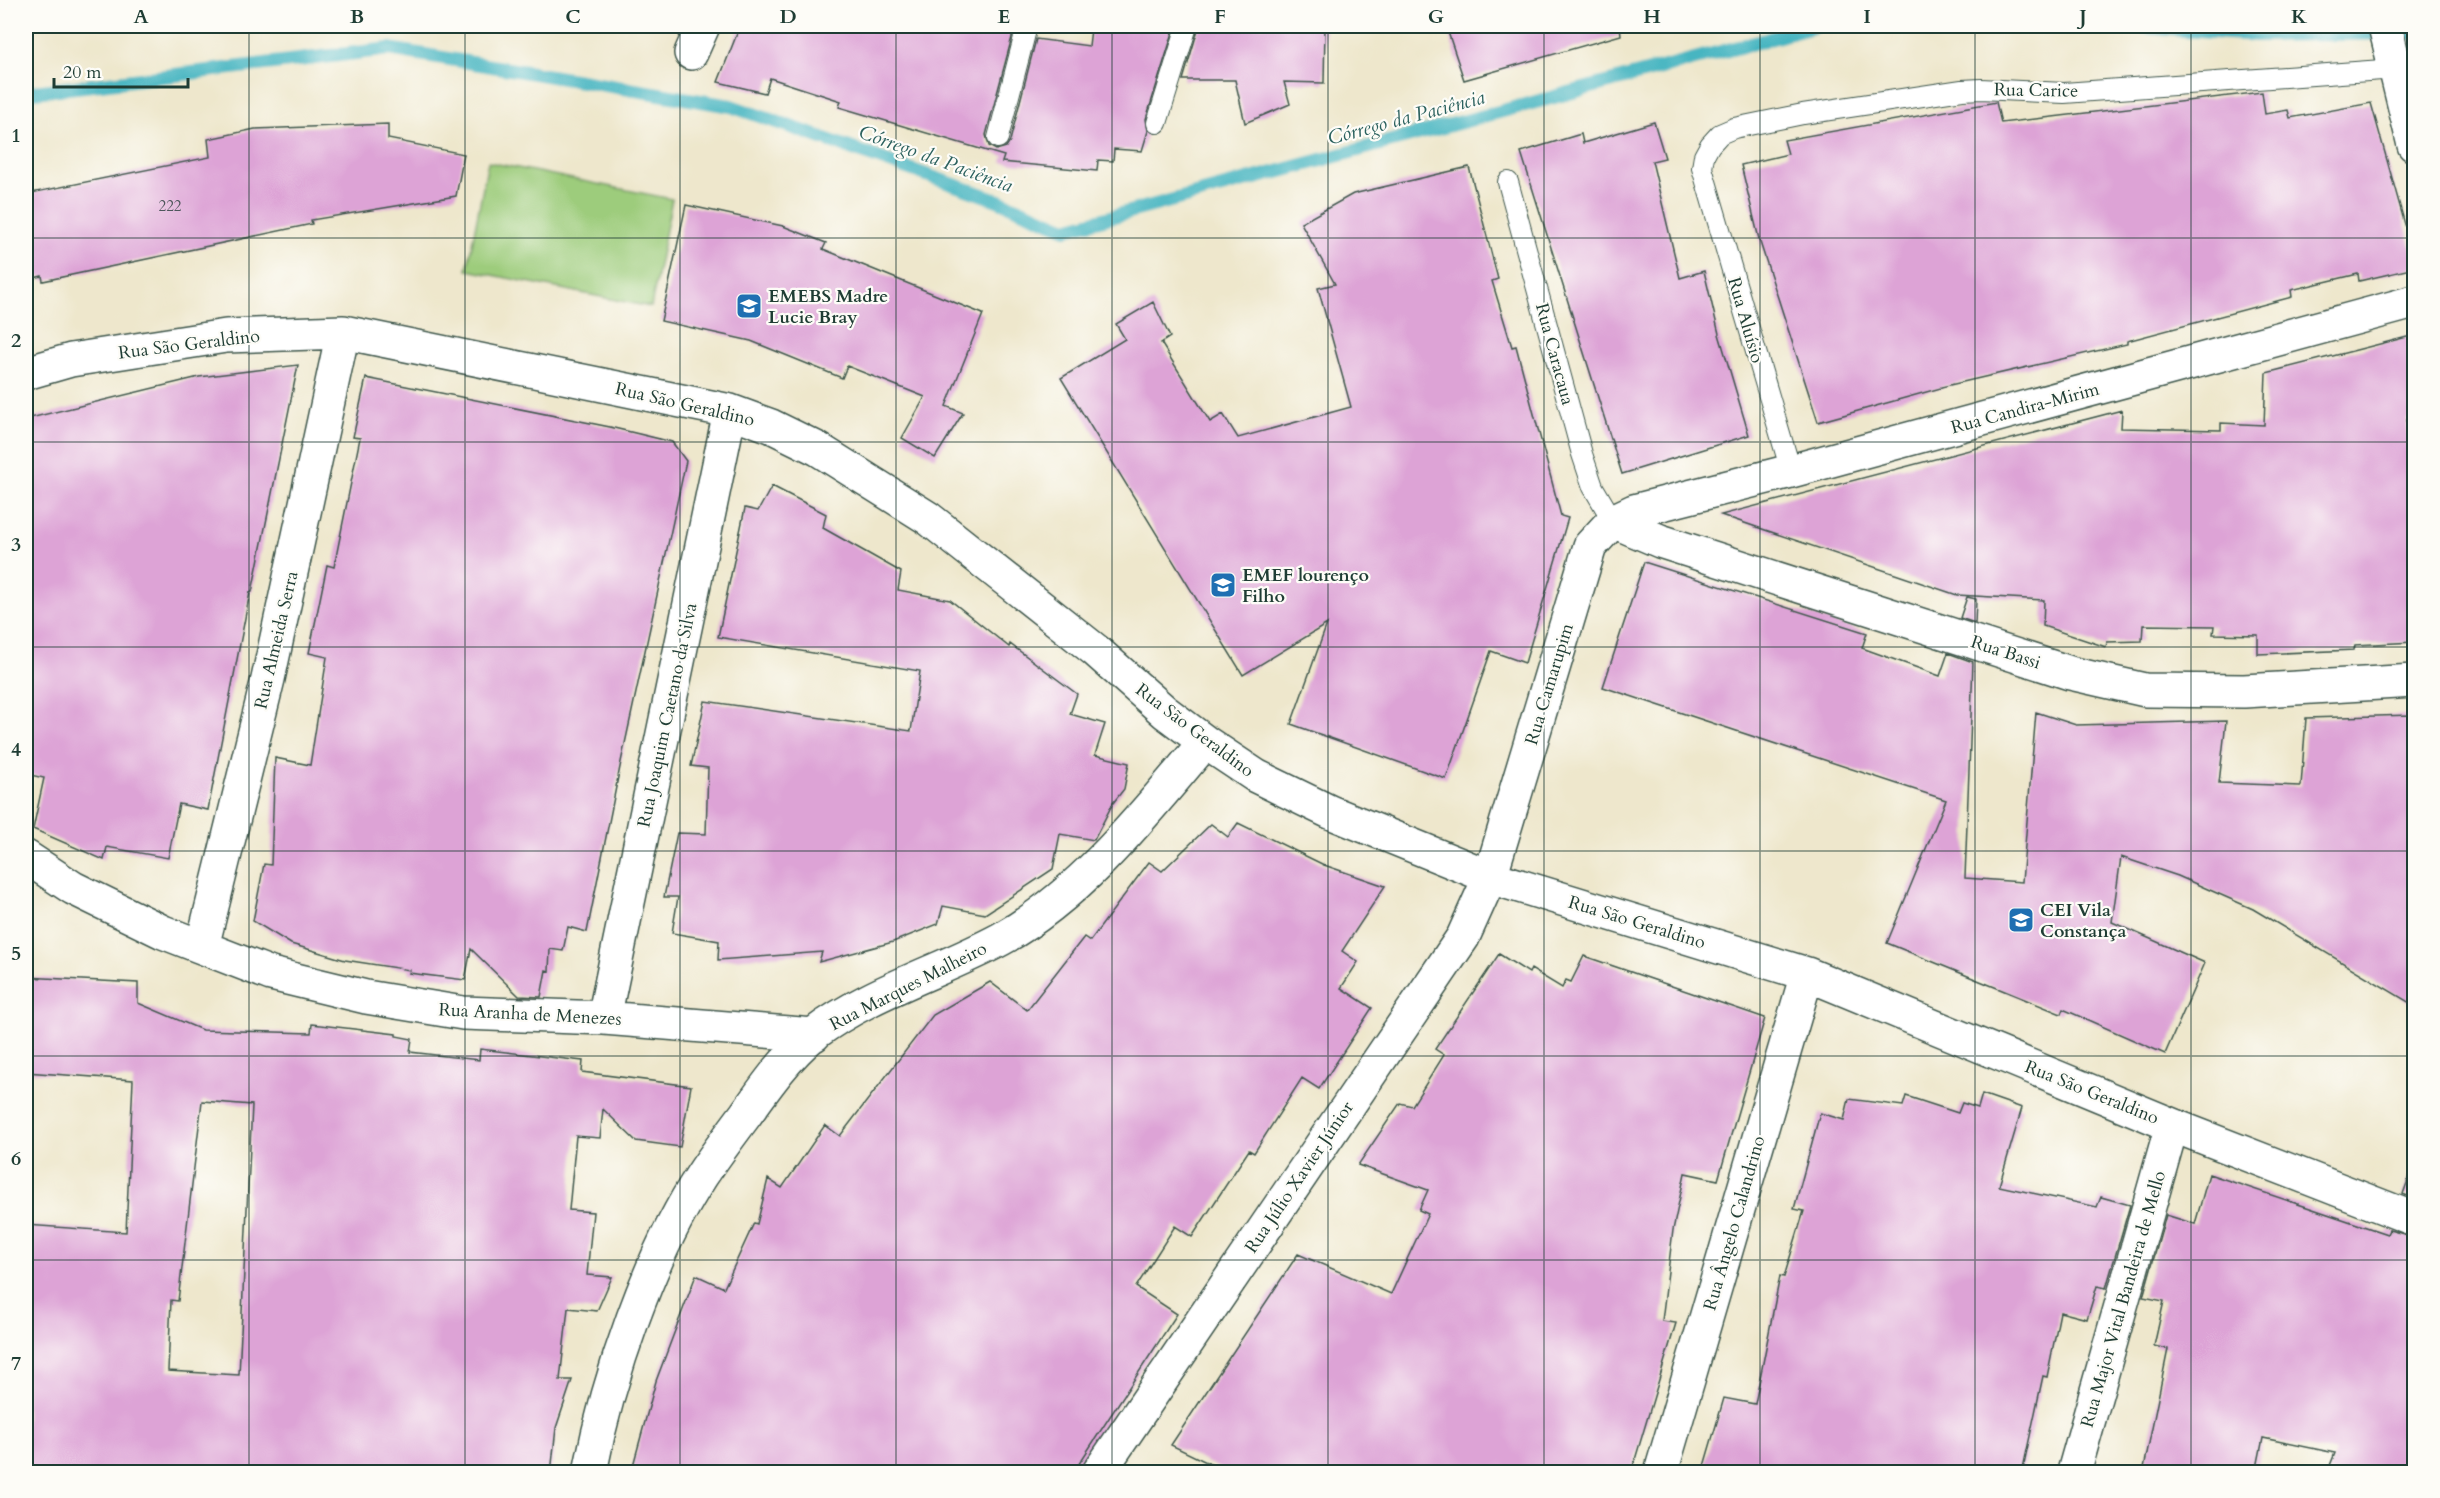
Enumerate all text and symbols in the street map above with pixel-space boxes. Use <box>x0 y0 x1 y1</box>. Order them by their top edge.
text: A <box>133 3 149 30</box>
text: B <box>350 3 364 30</box>
text: C <box>565 3 581 30</box>
text: D <box>779 3 797 30</box>
text: E <box>998 3 1010 30</box>
text: F <box>1214 3 1226 30</box>
text: G <box>1428 3 1444 30</box>
text: H <box>1643 3 1661 30</box>
text: I <box>1863 3 1871 30</box>
text: J <box>2076 3 2087 30</box>
text: K <box>2291 3 2308 30</box>
scale bar <box>54 51 188 89</box>
text: 20 m <box>63 60 102 85</box>
street label: Rua Carice <box>1994 77 2078 104</box>
water label: Córrego da Paciência <box>1325 83 1488 151</box>
water label: Córrego da Paciência <box>855 118 1016 199</box>
text: 1 <box>11 122 21 149</box>
house number: 222 <box>158 196 182 216</box>
street label: Rua Aluísio <box>1721 274 1770 366</box>
place label: EMEBS Madre Lucie Bray <box>768 284 888 330</box>
school or university icon: EMEBS Madre Lucie Bray <box>734 291 764 321</box>
street label: Rua Caracaua <box>1529 300 1580 408</box>
street label: Rua São Geraldino <box>117 323 261 366</box>
text: 2 <box>11 327 21 354</box>
street label: Rua São Geraldino <box>613 376 757 433</box>
street label: Rua Candira-Mirim <box>1948 376 2103 440</box>
text: 3 <box>11 531 21 558</box>
place label: EMEF lourenço Filho <box>1242 563 1369 609</box>
street label: Rua Almeida Serra <box>248 568 305 712</box>
school or university icon: EMEF lourenço Filho <box>1208 570 1238 600</box>
street label: Rua Joaquim Caetano da Silva <box>631 600 704 830</box>
street label: Rua Camarupim <box>1519 620 1580 748</box>
street label: Rua Bassi <box>1968 629 2044 676</box>
street label: Rua São Geraldino <box>1130 678 1259 783</box>
text: 4 <box>11 736 21 763</box>
street label: Rua São Geraldino <box>1565 890 1709 955</box>
place label: CEI Vila Constança <box>2040 898 2126 944</box>
school or university icon: CEI Vila Constança <box>2006 905 2036 935</box>
street label: Rua Marques Malheiro <box>825 936 991 1037</box>
text: 5 <box>11 940 21 967</box>
street label: Rua Aranha de Menezes <box>438 997 622 1032</box>
street label: Rua São Geraldino <box>2021 1054 2163 1131</box>
street label: Rua Júlio Xavier Júnior <box>1239 1096 1360 1258</box>
street label: Rua Ângelo Calandrino <box>1698 1133 1771 1313</box>
text: 6 <box>11 1145 21 1172</box>
street label: Rua Major Vital Bandeira de Mello <box>2075 1168 2172 1430</box>
text: 7 <box>11 1350 21 1377</box>

